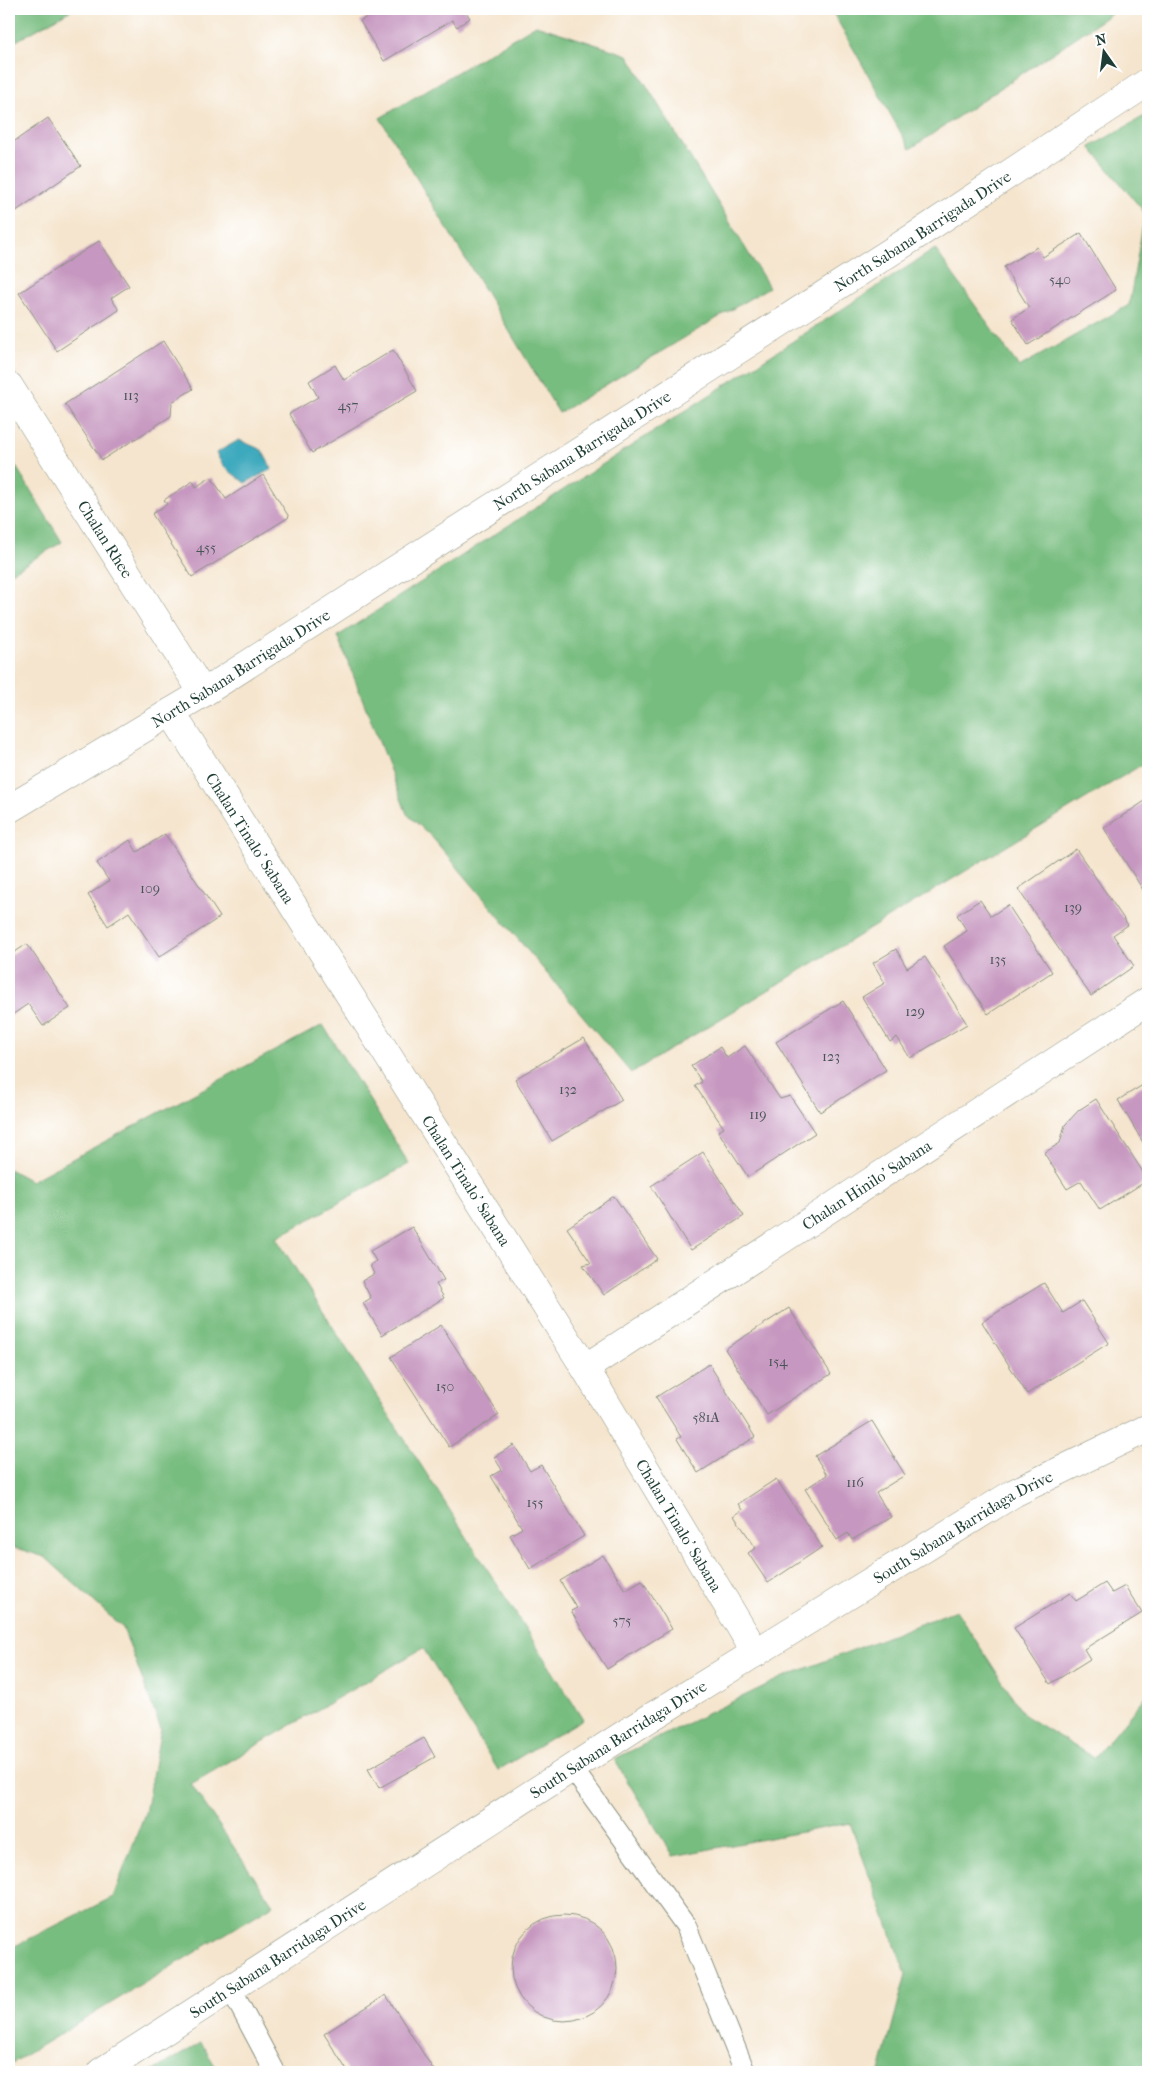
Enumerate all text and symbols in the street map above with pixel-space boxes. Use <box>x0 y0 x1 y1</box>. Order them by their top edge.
north arrow <box>1080 28 1130 78</box>
text: N <box>1094 30 1109 49</box>
street label: North Sabana Barrigada Drive <box>830 166 1014 295</box>
house number: 540 <box>1049 271 1071 288</box>
street label: North Sabana Barrigada Drive <box>489 386 674 514</box>
house number: 113 <box>123 387 139 404</box>
house number: 457 <box>338 397 359 414</box>
street label: Chalan Rhee <box>74 497 137 581</box>
house number: 455 <box>196 539 216 556</box>
street label: North Sabana Barrigada Drive <box>148 605 333 731</box>
street label: Chalan Tinalo' Sabana <box>202 769 299 907</box>
house number: 109 <box>140 880 160 897</box>
house number: 139 <box>1064 899 1082 916</box>
house number: 135 <box>990 951 1006 968</box>
house number: 129 <box>905 1003 925 1020</box>
house number: 123 <box>822 1048 840 1065</box>
house number: 132 <box>559 1081 577 1098</box>
house number: 119 <box>749 1106 767 1123</box>
street label: Chalan Tinalo' Sabana <box>418 1112 515 1250</box>
street label: Chalan Hinilo' Sabana <box>798 1135 935 1234</box>
house number: 154 <box>768 1353 788 1370</box>
house number: 150 <box>436 1378 454 1395</box>
house number: 581A <box>692 1409 720 1426</box>
street label: Chalan Tinalo' Sabana <box>632 1455 727 1595</box>
street label: South Sabana Barridaga Drive <box>870 1466 1056 1587</box>
house number: 116 <box>846 1474 864 1491</box>
house number: 155 <box>527 1494 543 1511</box>
house number: 575 <box>613 1612 631 1629</box>
street label: South Sabana Barridaga Drive <box>526 1676 710 1802</box>
street label: South Sabana Barridaga Drive <box>186 1894 369 2022</box>

